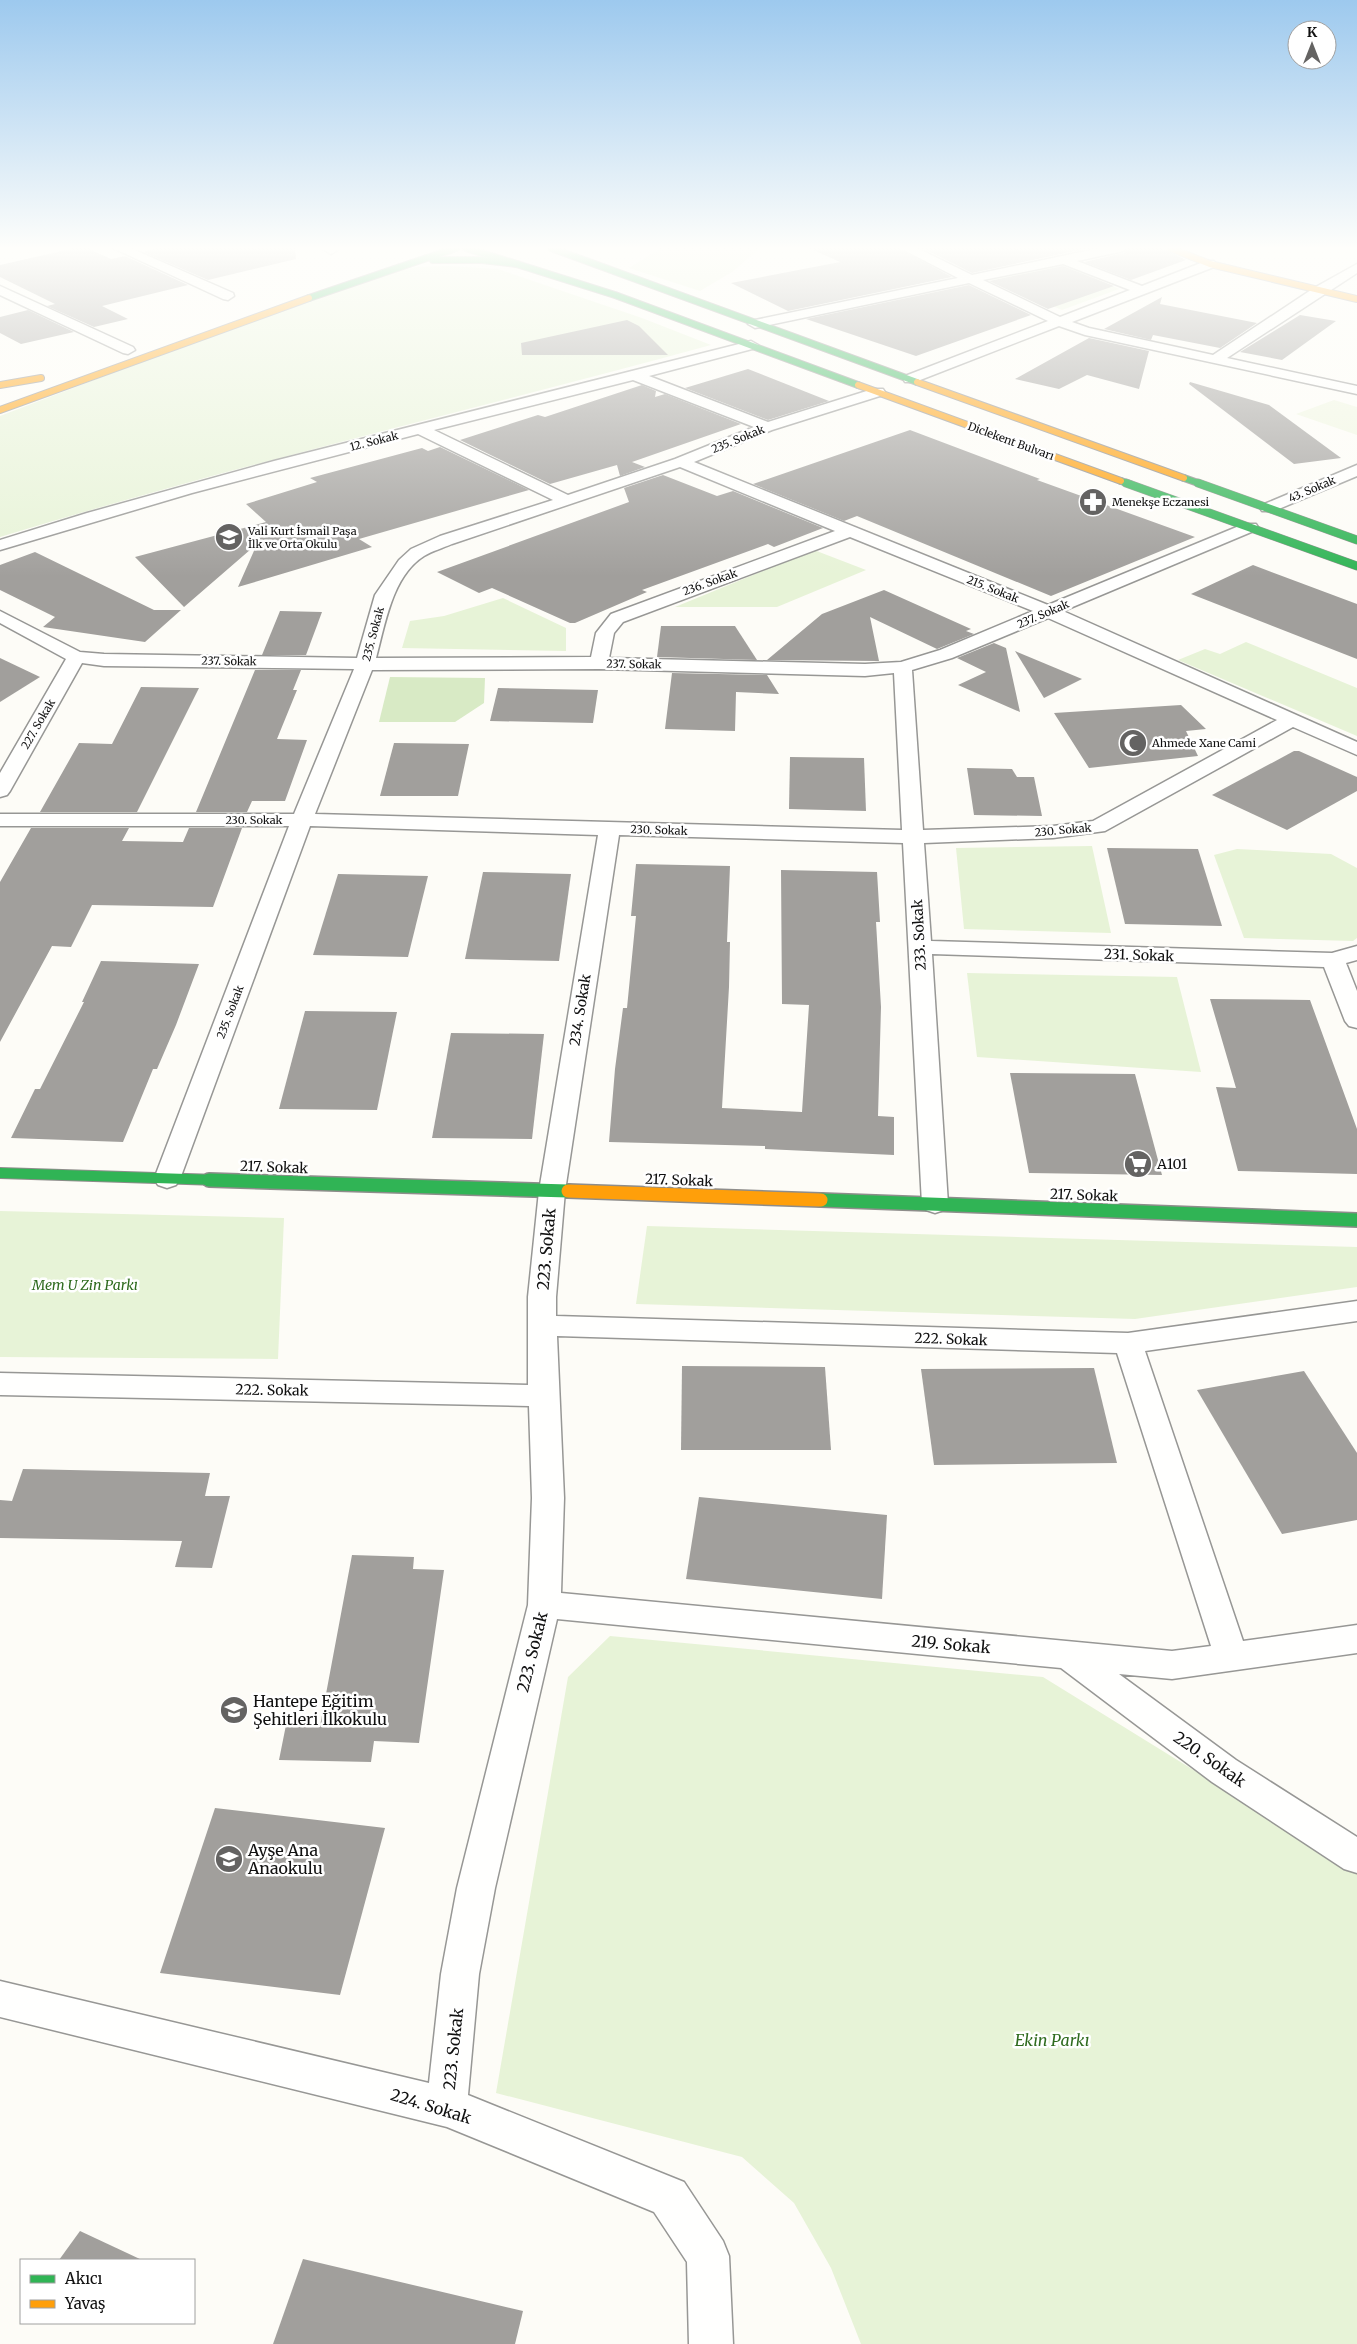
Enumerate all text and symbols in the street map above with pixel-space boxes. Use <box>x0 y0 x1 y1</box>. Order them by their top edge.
north arrow <box>1287 20 1337 70</box>
text: K <box>1307 23 1318 41</box>
street label: Diclekent Bulvarı <box>966 419 1057 463</box>
street label: 235. Sokak <box>709 422 767 456</box>
street label: 12. Sokak <box>348 428 400 454</box>
street label: 43. Sokak <box>1286 473 1338 505</box>
pharmacy icon: Menekşe Eczanesi <box>1078 487 1108 517</box>
place label: Menekşe Eczanesi <box>1112 495 1209 509</box>
school or university icon: Vali Kurt İsmail Paşa İlk ve Orta Okulu <box>214 522 244 552</box>
place label: Vali Kurt İsmail Paşa İlk ve Orta Okulu <box>247 524 357 551</box>
street label: 236. Sokak <box>681 566 739 598</box>
street label: 215. Sokak <box>965 572 1021 606</box>
street label: 237. Sokak <box>1015 597 1071 631</box>
street label: 235. Sokak <box>359 605 387 663</box>
street label: 237. Sokak <box>201 654 257 668</box>
street label: 237. Sokak <box>606 657 662 671</box>
street label: 227. Sokak <box>18 696 58 752</box>
mosque icon: Ahmede Xane Cami <box>1118 728 1148 758</box>
place label: Ahmede Xane Cami <box>1151 736 1256 750</box>
street label: 230. Sokak <box>225 813 283 827</box>
street label: 230. Sokak <box>1034 821 1092 839</box>
street label: 230. Sokak <box>630 822 688 838</box>
street label: 233. Sokak <box>908 899 930 971</box>
street label: 231. Sokak <box>1104 945 1174 965</box>
street label: 234. Sokak <box>565 973 595 1047</box>
street label: 235. Sokak <box>213 983 247 1041</box>
supermarket icon: A101 <box>1123 1149 1153 1179</box>
place label: A101 <box>1156 1155 1187 1173</box>
street label: 217. Sokak <box>240 1157 309 1177</box>
street label: 217. Sokak <box>645 1170 714 1190</box>
street label: 217. Sokak <box>1050 1185 1119 1205</box>
street label: 223. Sokak <box>532 1206 560 1291</box>
park label: Mem U Zin Parkı <box>31 1276 138 1294</box>
street label: 222. Sokak <box>914 1329 988 1349</box>
street label: 222. Sokak <box>235 1380 309 1400</box>
street label: 223. Sokak <box>512 1609 552 1694</box>
street label: 219. Sokak <box>911 1631 992 1657</box>
place label: Hantepe Eğitim Şehitleri İlkokulu <box>253 1691 387 1729</box>
school or university icon: Hantepe Eğitim Şehitleri İlkokulu <box>219 1695 249 1725</box>
street label: 220. Sokak <box>1170 1727 1251 1792</box>
place label: Ayşe Ana Anaokulu <box>247 1840 323 1878</box>
school or university icon: Ayşe Ana Anaokulu <box>214 1844 244 1874</box>
street label: 223. Sokak <box>439 2006 467 2091</box>
park label: Ekin Parkı <box>1015 2030 1089 2050</box>
street label: 224. Sokak <box>388 2084 475 2128</box>
legend <box>20 2259 195 2324</box>
text: Akıcı <box>64 2269 103 2288</box>
text: Yavaş <box>64 2294 105 2313</box>

